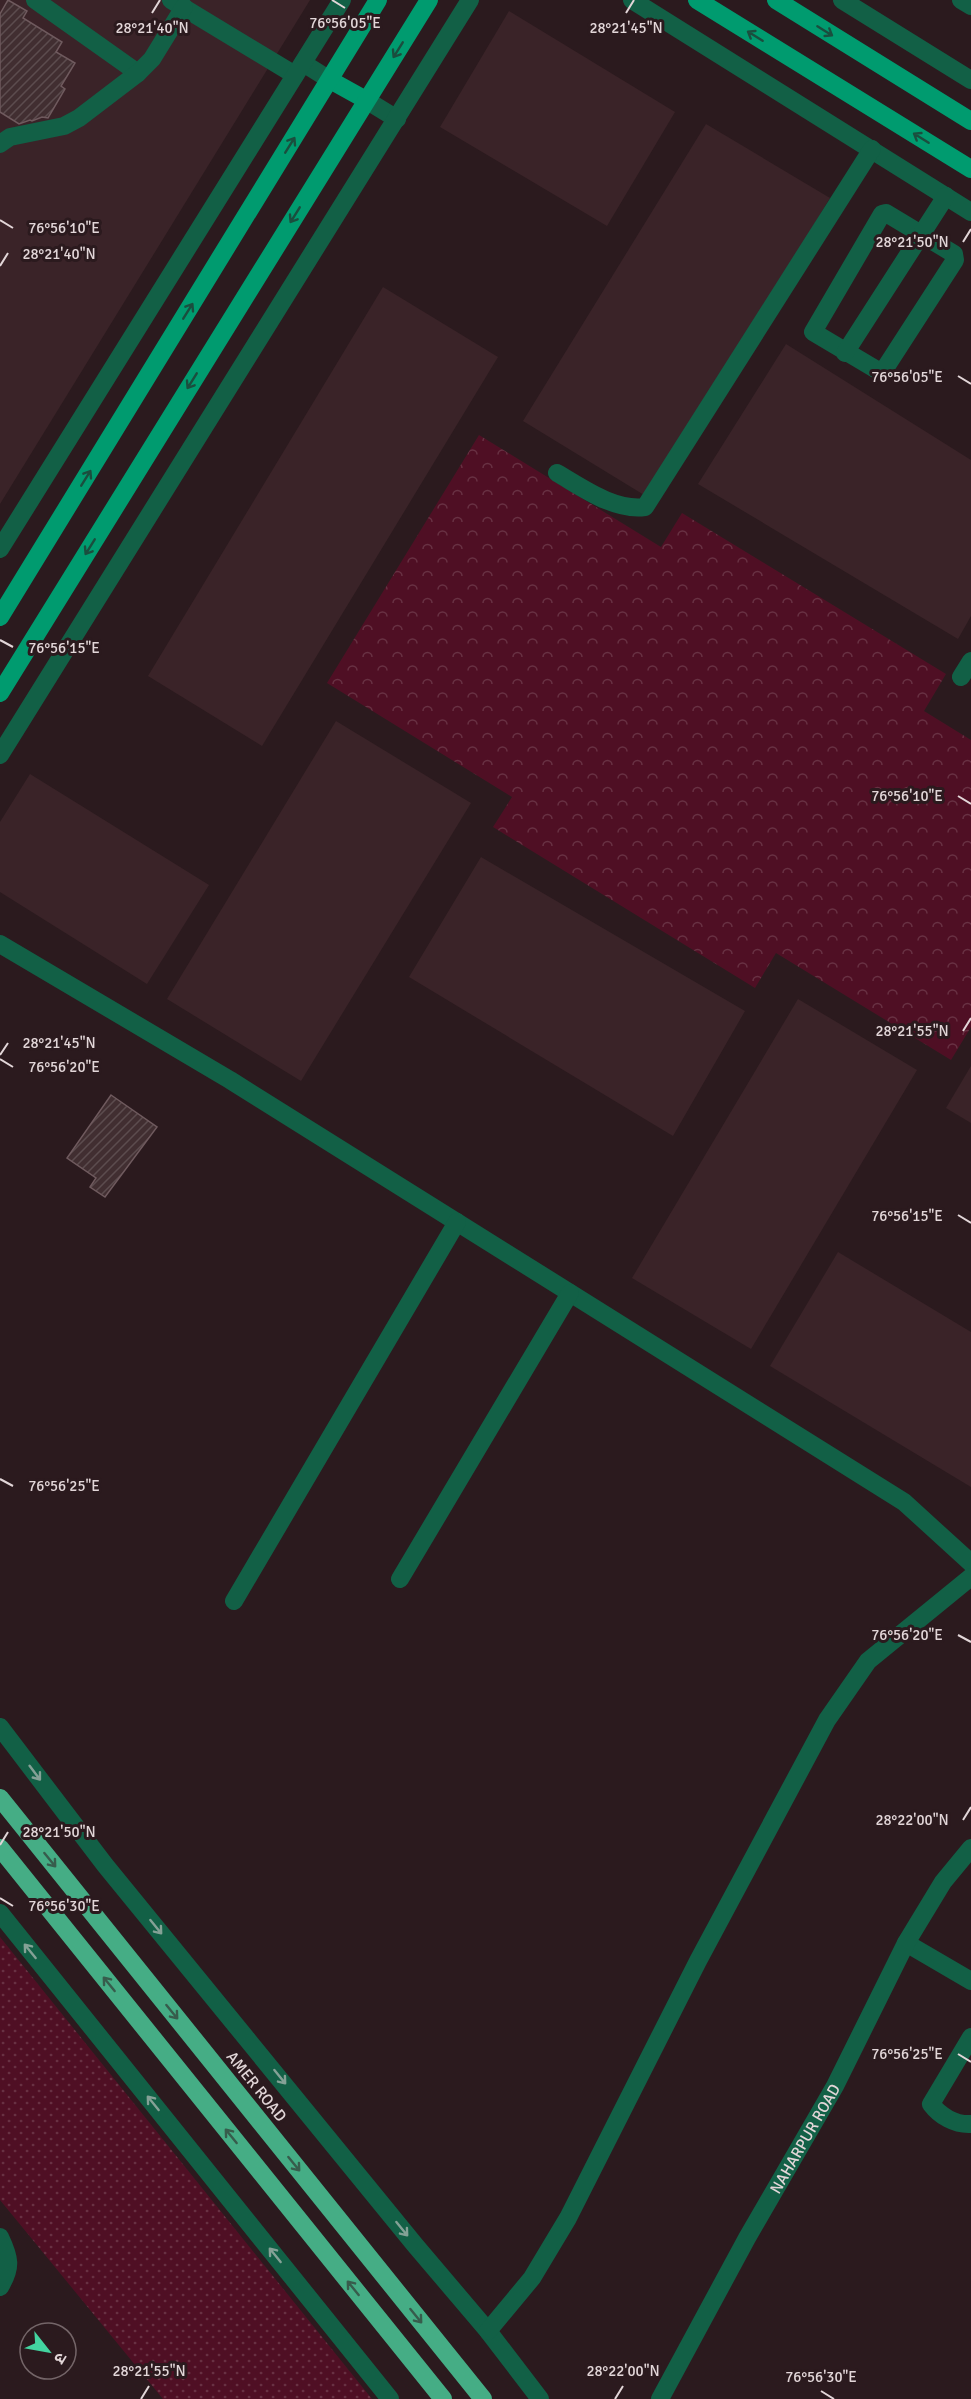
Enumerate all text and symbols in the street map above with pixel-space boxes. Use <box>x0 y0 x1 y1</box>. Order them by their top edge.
text: 76°56'05"E <box>309 14 381 32</box>
text: 28°21'40"N <box>115 19 189 37</box>
text: 28°21'45"N <box>589 19 663 37</box>
one-way arrow <box>817 24 834 37</box>
one-way arrow <box>747 29 764 41</box>
one-way arrow <box>391 41 403 58</box>
one-way arrow <box>913 132 930 144</box>
one-way arrow <box>284 137 296 154</box>
one-way arrow <box>288 206 300 223</box>
text: 76°56'10"E <box>28 219 100 237</box>
text: 28°21'50"N <box>875 233 949 251</box>
text: 28°21'40"N <box>22 245 96 263</box>
one-way arrow <box>182 303 194 320</box>
text: 76°56'05"E <box>871 368 943 386</box>
one-way arrow <box>186 372 198 389</box>
one-way arrow <box>79 469 92 486</box>
one-way arrow <box>84 538 96 555</box>
text: 76°56'15"E <box>28 639 100 657</box>
text: 76°56'10"E <box>871 787 943 805</box>
text: 28°21'55"N <box>875 1022 949 1040</box>
text: 28°21'45"N <box>22 1034 96 1052</box>
text: 76°56'20"E <box>28 1058 100 1076</box>
text: 76°56'15"E <box>871 1207 943 1225</box>
text: 76°56'25"E <box>28 1477 100 1495</box>
text: 76°56'20"E <box>871 1626 943 1644</box>
one-way arrow <box>29 1765 42 1781</box>
text: 28°22'00"N <box>875 1811 949 1829</box>
text: 28°21'50"N <box>22 1823 96 1841</box>
one-way arrow <box>43 1851 56 1867</box>
text: 76°56'30"E <box>28 1897 100 1915</box>
one-way arrow <box>149 1919 162 1935</box>
one-way arrow <box>24 1943 37 1959</box>
one-way arrow <box>103 1976 116 1992</box>
one-way arrow <box>165 2003 178 2019</box>
text: 76°56'25"E <box>871 2045 943 2063</box>
street label: AMER ROAD <box>222 2047 291 2126</box>
one-way arrow <box>273 2069 286 2085</box>
street label: NAHARPUR ROAD <box>766 2080 845 2198</box>
one-way arrow <box>146 2095 159 2111</box>
one-way arrow <box>225 2128 238 2144</box>
one-way arrow <box>287 2156 300 2172</box>
one-way arrow <box>396 2221 409 2237</box>
one-way arrow <box>268 2247 281 2263</box>
one-way arrow <box>347 2280 360 2296</box>
one-way arrow <box>409 2308 422 2324</box>
north arrow <box>18 2321 78 2381</box>
text: उ <box>49 2349 71 2368</box>
text: 28°21'55"N <box>112 2362 186 2380</box>
text: 28°22'00"N <box>586 2362 660 2380</box>
text: 76°56'30"E <box>785 2368 857 2386</box>

